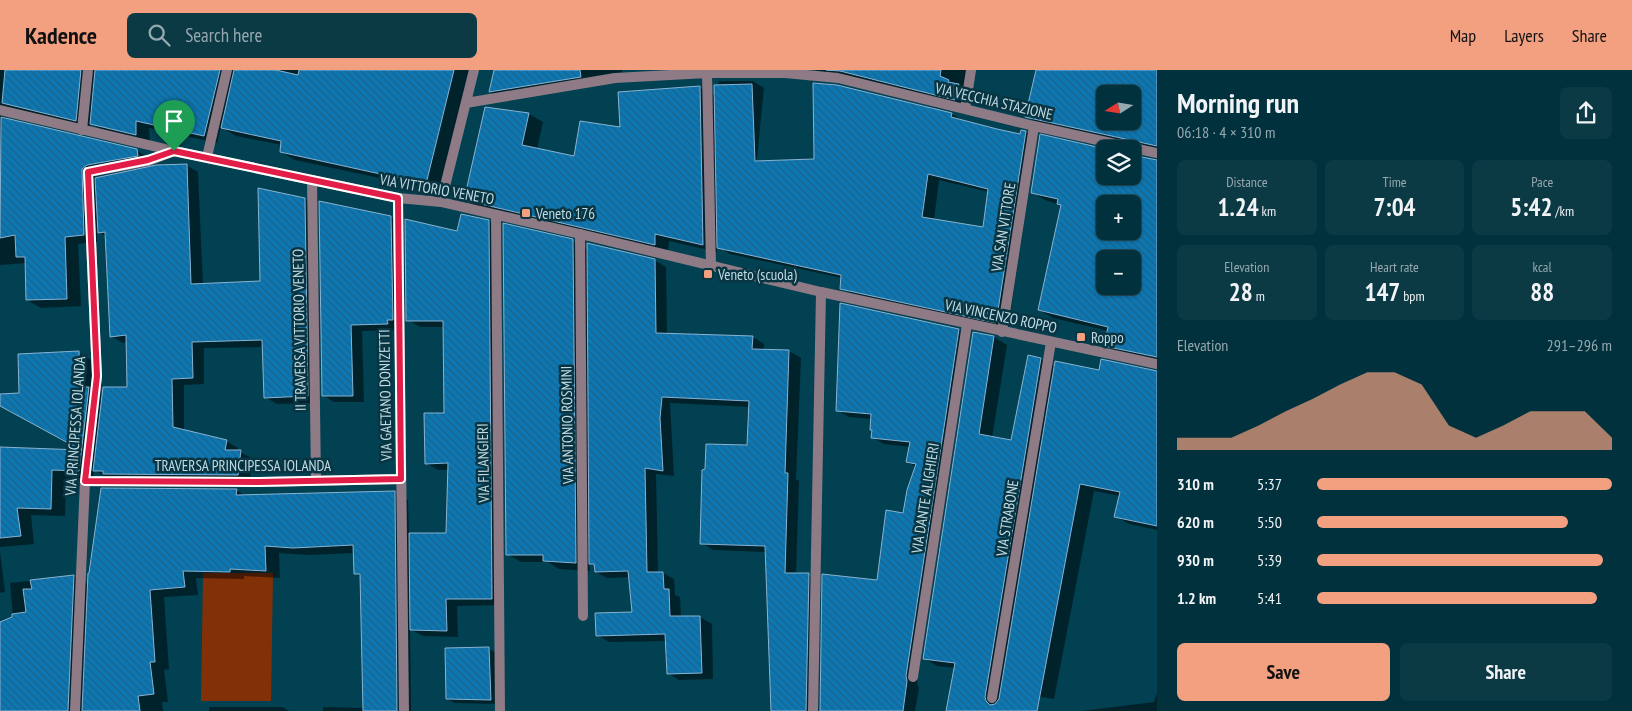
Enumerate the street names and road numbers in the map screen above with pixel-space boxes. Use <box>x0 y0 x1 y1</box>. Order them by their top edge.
street label: VIA VECCHIA STAZIONE <box>932 78 1055 124</box>
street label: VIA VITTORIO VENETO <box>377 169 496 208</box>
street label: VIA SAN VITTORE <box>986 181 1019 274</box>
street label: II TRAVERSA VITTORIO VENETO <box>288 249 310 411</box>
street label: VIA VINCENZO ROPPO <box>942 295 1059 337</box>
street label: VIA GAETANO DONIZETTI <box>374 329 396 462</box>
street label: VIA PRINCIPESSA IOLANDA <box>61 355 89 497</box>
street label: VIA ANTONIO ROSMINI <box>556 366 578 485</box>
street label: VIA FILANGIERI <box>473 423 493 504</box>
street label: VIA DANTE ALIGHIERI <box>907 441 943 556</box>
street label: TRAVERSA PRINCIPESSA IOLANDA <box>155 456 332 475</box>
street label: VIA STRABONE <box>991 478 1022 559</box>

